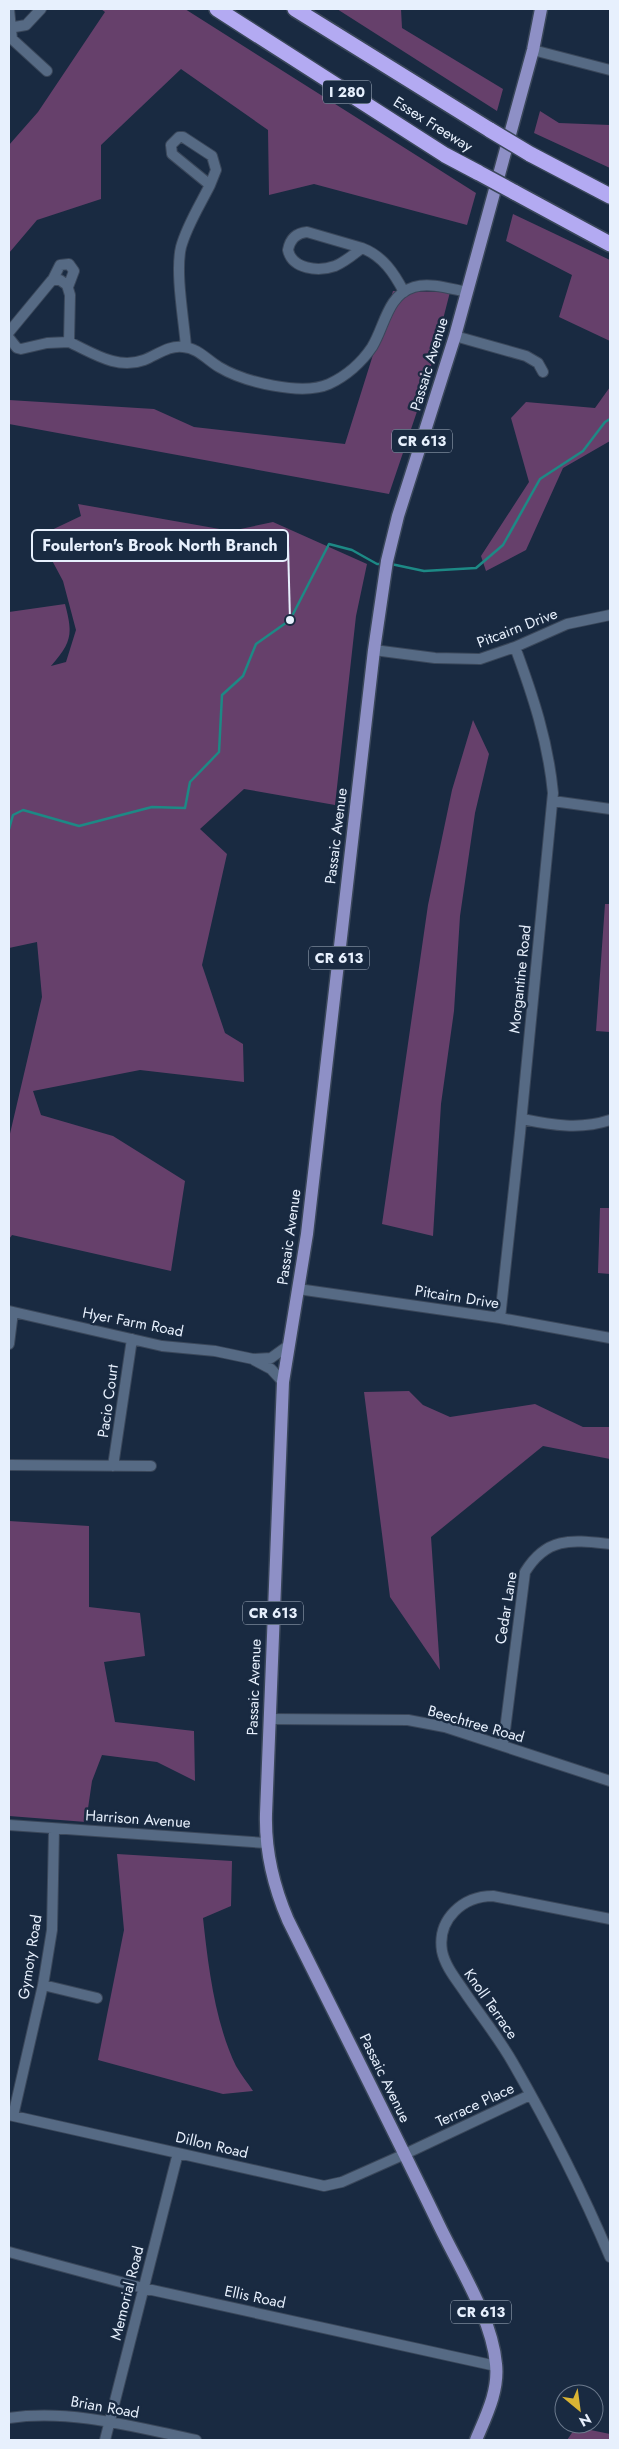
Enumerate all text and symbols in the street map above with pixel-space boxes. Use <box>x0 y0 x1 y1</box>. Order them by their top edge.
road number: I 280 <box>323 80 371 104</box>
street label: Essex Freeway <box>389 91 477 157</box>
street label: Passaic Avenue <box>404 314 454 413</box>
road number: CR 613 <box>392 430 452 452</box>
callout: Foulerton's Brook North Branch <box>32 530 288 561</box>
text: Foulerton's Brook North Branch <box>42 534 278 557</box>
street label: Pitcairn Drive <box>473 602 561 653</box>
street label: Passaic Avenue <box>319 786 353 885</box>
street label: Morgantine Road <box>503 924 537 1034</box>
road number: CR 613 <box>309 946 369 970</box>
street label: Passaic Avenue <box>271 1187 307 1286</box>
street label: Pitcairn Drive <box>413 1279 501 1315</box>
street label: Hyer Farm Road <box>81 1301 185 1343</box>
street label: Pacio Court <box>92 1363 124 1439</box>
street label: Cedar Lane <box>489 1570 523 1646</box>
road number: CR 613 <box>243 1602 303 1625</box>
street label: Passaic Avenue <box>241 1638 267 1736</box>
street label: Beechtree Road <box>425 1700 527 1748</box>
street label: Harrison Avenue <box>85 1804 192 1834</box>
street label: Gymoty Road <box>12 1913 48 2001</box>
street label: Knoll Terrace <box>459 1964 524 2044</box>
street label: Passaic Avenue <box>354 2030 416 2126</box>
street label: Terrace Place <box>432 2077 518 2133</box>
street label: Dillon Road <box>174 2126 250 2164</box>
street label: Memorial Road <box>105 2244 149 2342</box>
street label: Ellis Road <box>222 2280 288 2314</box>
road number: CR 613 <box>451 2300 511 2324</box>
north arrow <box>554 2384 604 2434</box>
street label: Brian Road <box>69 2390 141 2424</box>
text: N <box>576 2409 595 2432</box>

